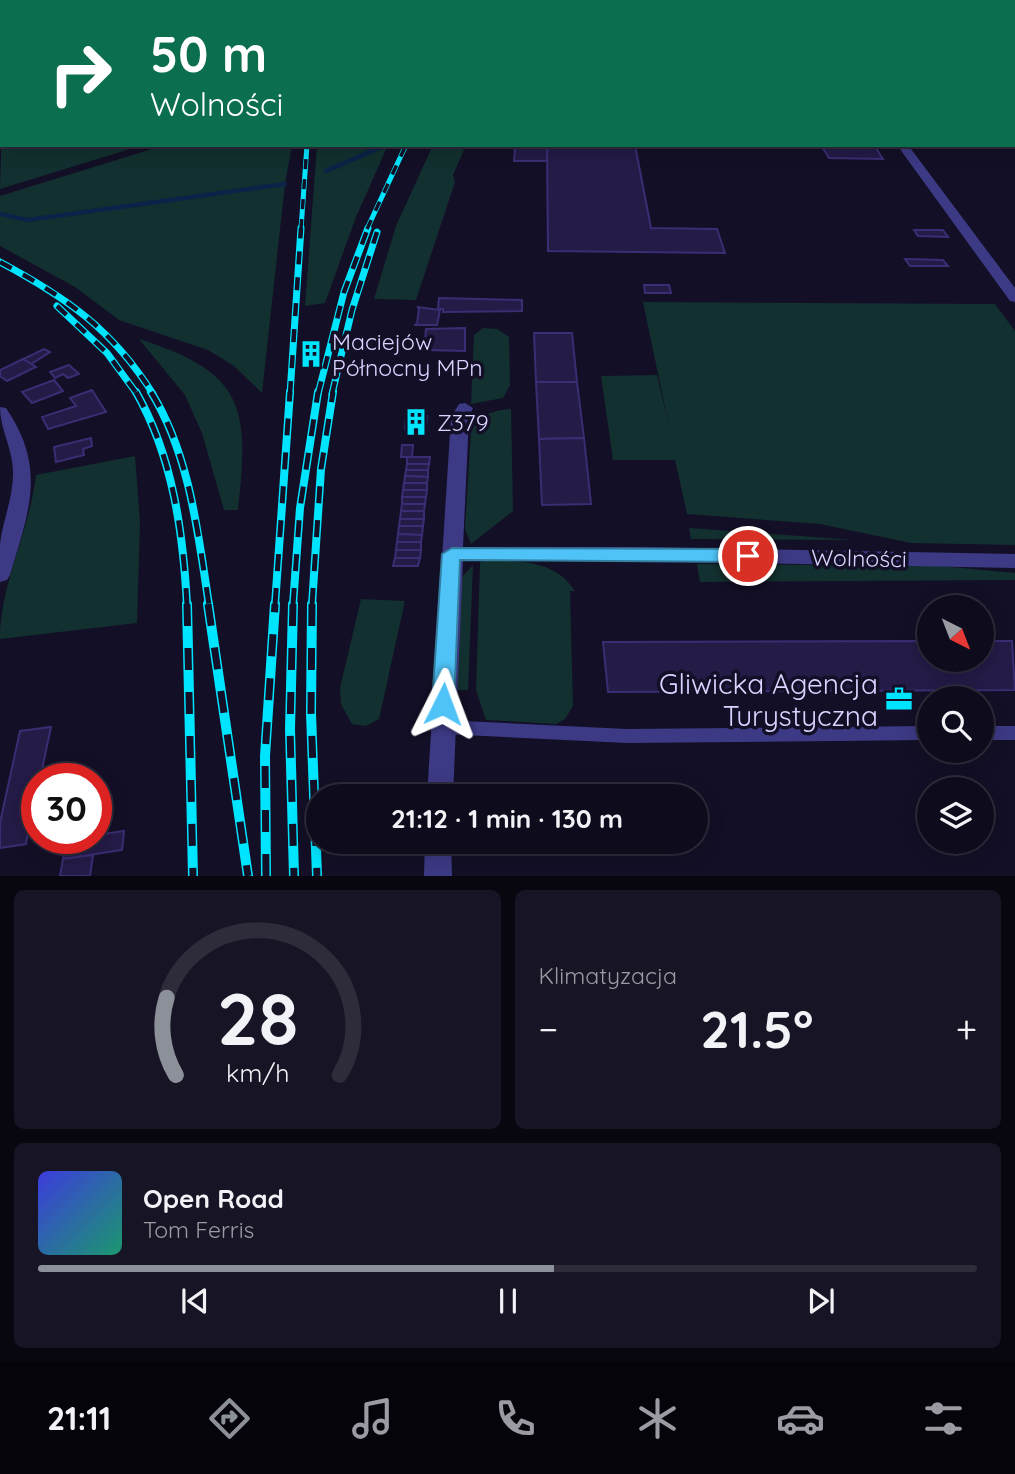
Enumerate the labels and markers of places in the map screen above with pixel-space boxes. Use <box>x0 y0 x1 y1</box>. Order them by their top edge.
place label: Maciejów Północny MPn <box>332 327 483 382</box>
building icon: Maciejów Północny MPn <box>296 339 326 369</box>
building icon: Z379 <box>401 407 431 437</box>
place label: Z379 <box>437 408 489 437</box>
pin <box>718 526 778 586</box>
place label: Gliwicka Agencja Turystyczna <box>659 666 878 733</box>
office icon: Gliwicka Agencja Turystyczna <box>884 684 914 714</box>

